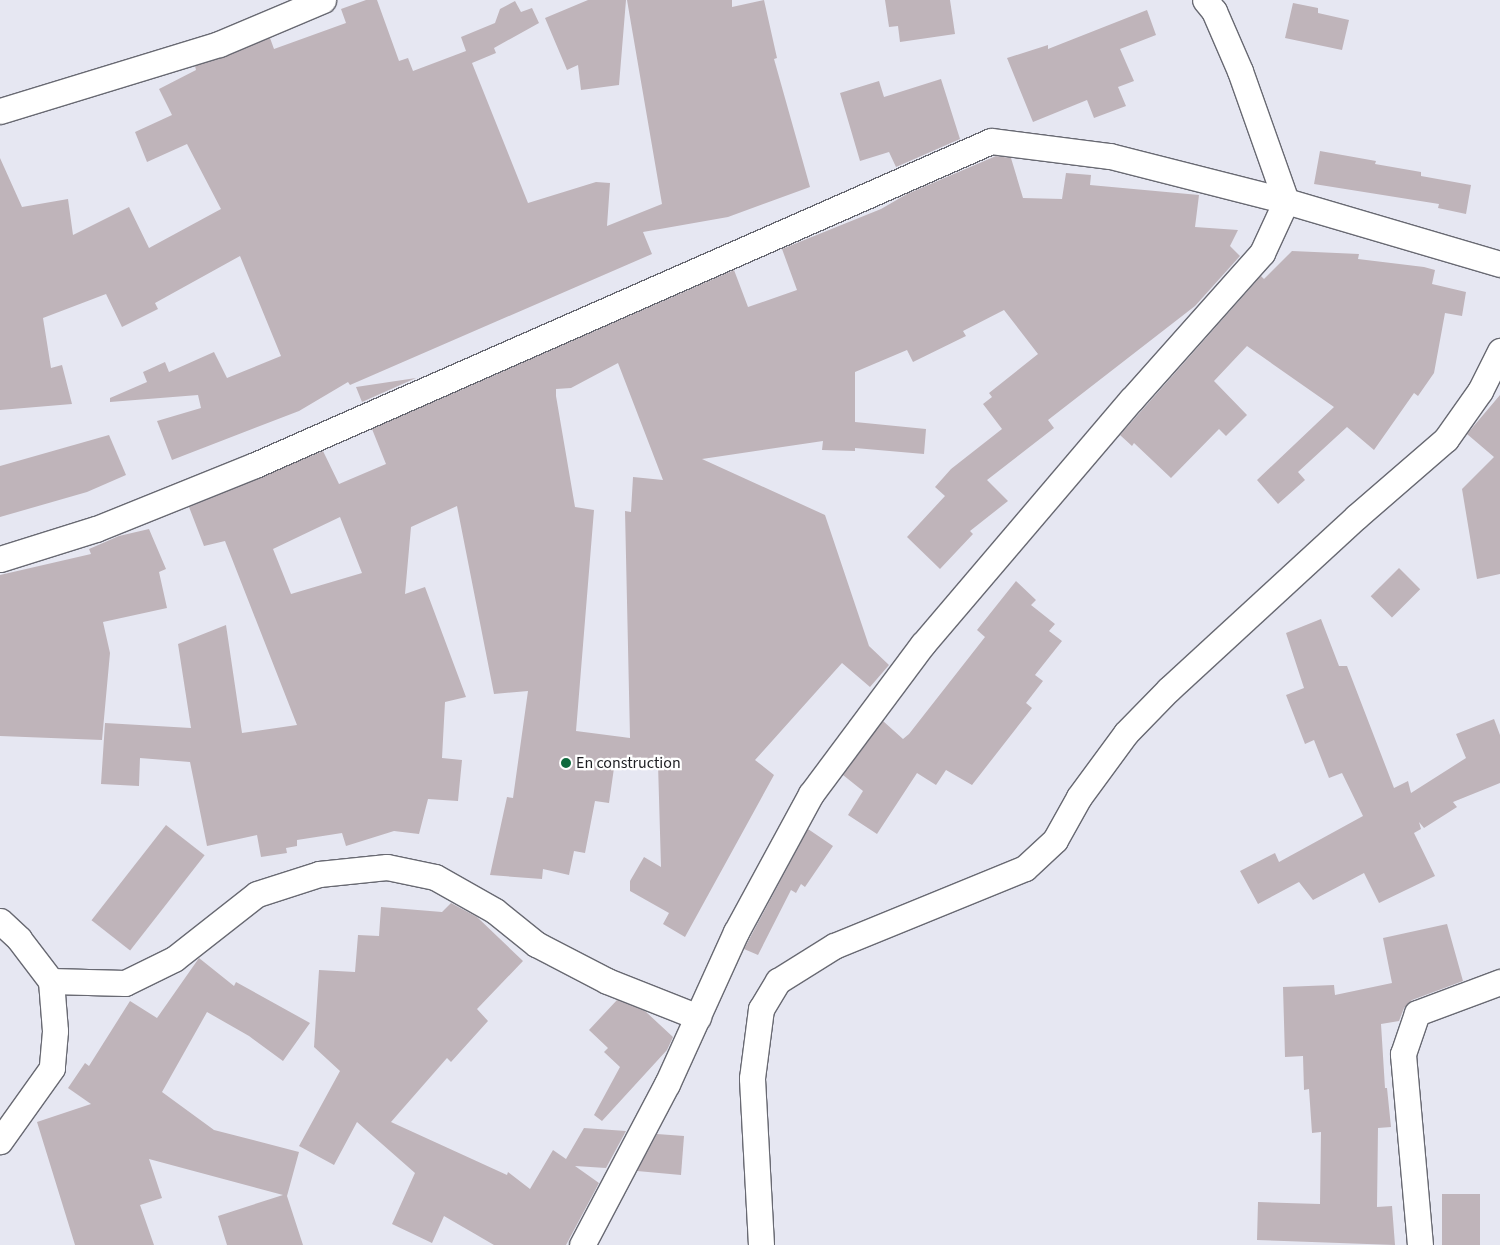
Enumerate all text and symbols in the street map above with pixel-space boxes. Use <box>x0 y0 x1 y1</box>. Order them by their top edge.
place label: En construction <box>576 753 681 773</box>
marker: En construction <box>560 757 572 769</box>

